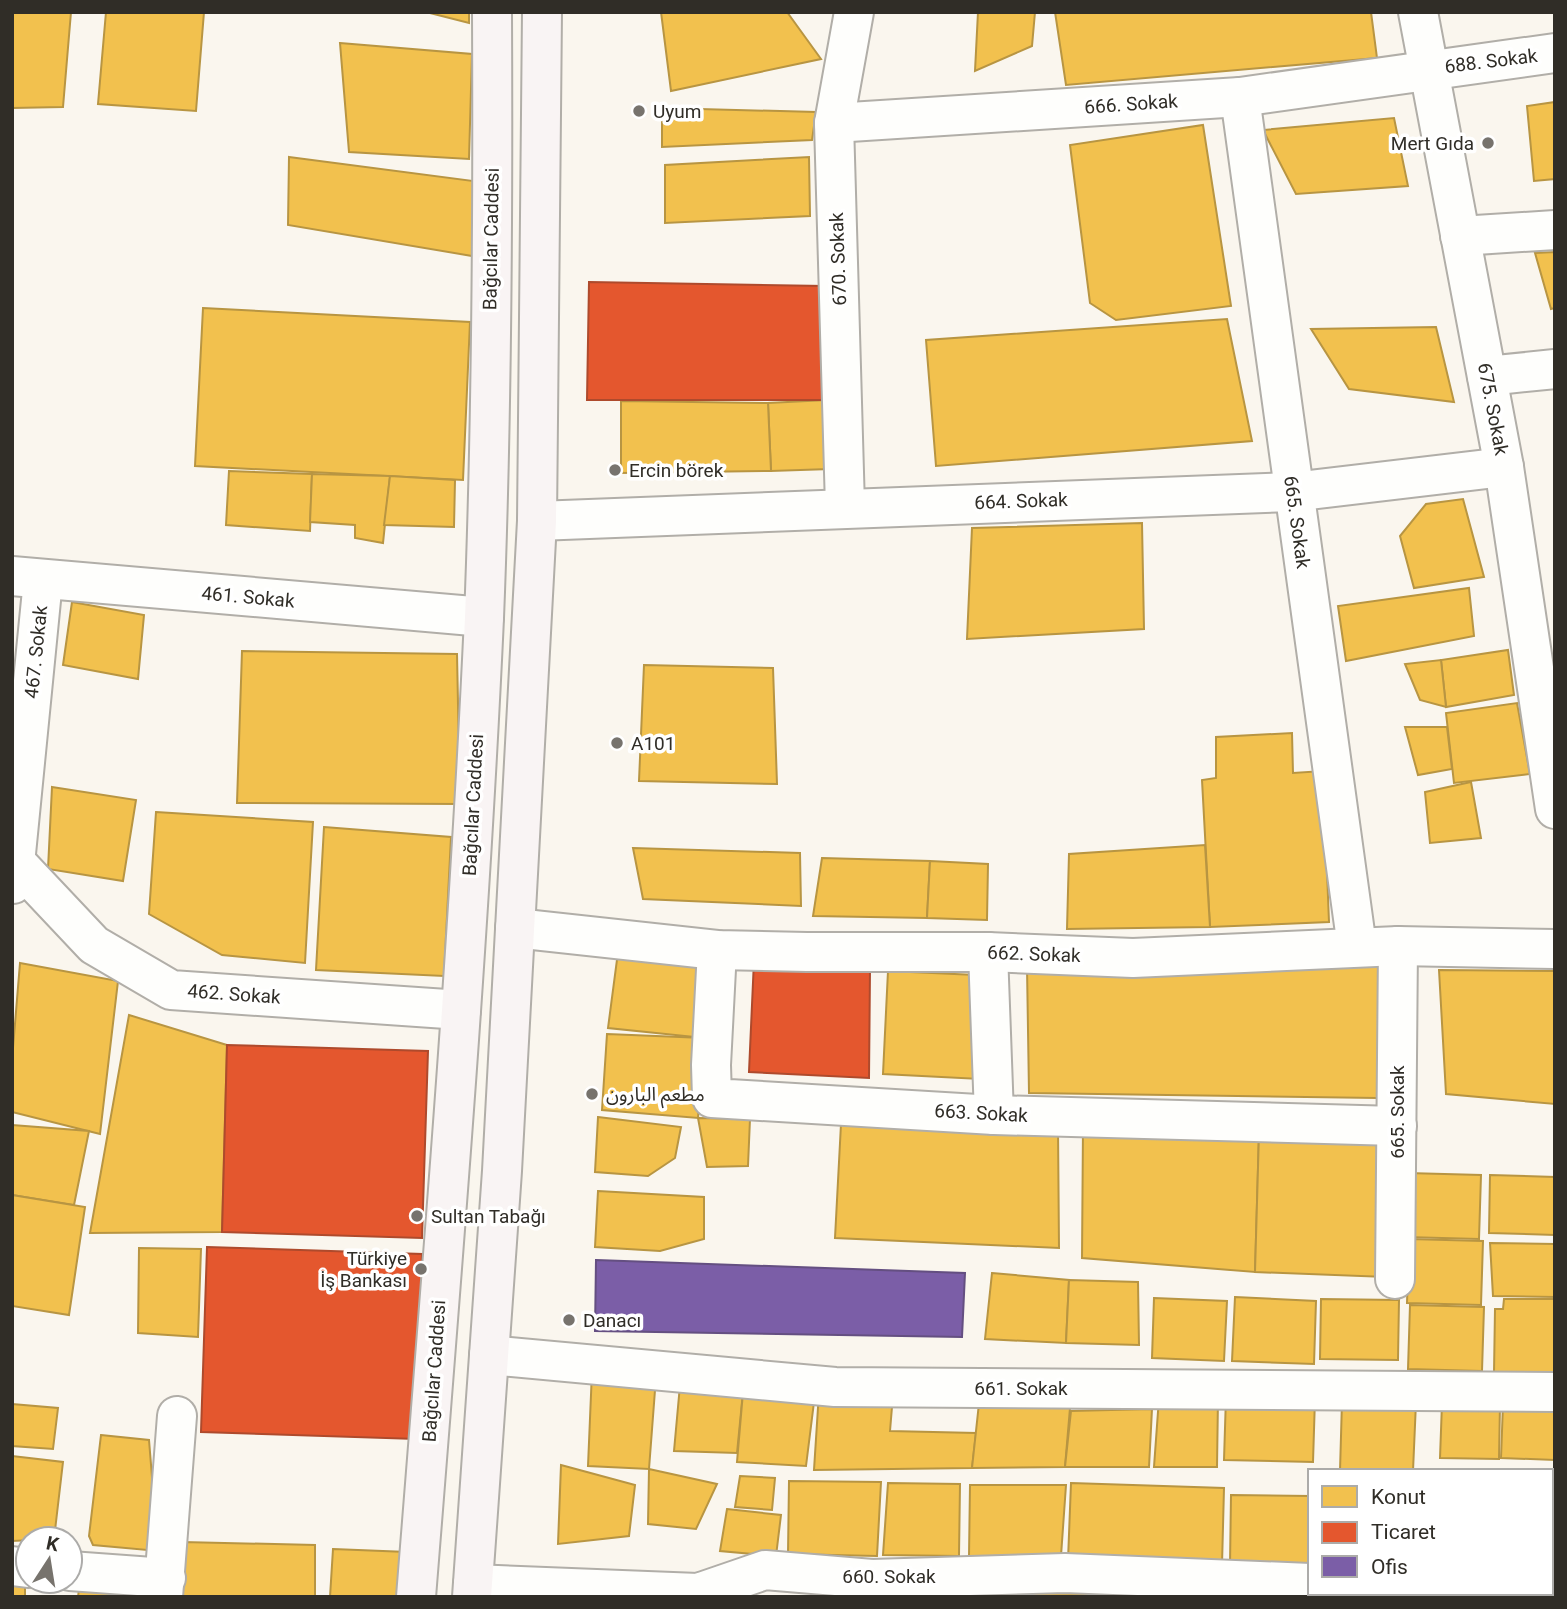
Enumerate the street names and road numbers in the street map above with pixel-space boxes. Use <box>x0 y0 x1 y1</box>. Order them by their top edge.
street label: 688. Sokak <box>1443 44 1539 78</box>
street label: 666. Sokak <box>1084 89 1179 119</box>
street label: Bağcılar Caddesi <box>478 168 504 310</box>
street label: 670. Sokak <box>825 212 851 306</box>
street label: 675. Sokak <box>1473 361 1513 457</box>
street label: 665. Sokak <box>1279 474 1315 570</box>
street label: 664. Sokak <box>974 488 1068 514</box>
street label: 461. Sokak <box>200 581 296 613</box>
street label: 467. Sokak <box>20 604 52 700</box>
street label: Bağcılar Caddesi <box>458 733 488 877</box>
street label: 662. Sokak <box>987 941 1081 967</box>
street label: 462. Sokak <box>187 979 282 1009</box>
street label: 665. Sokak <box>1386 1065 1409 1159</box>
street label: 663. Sokak <box>934 1099 1029 1127</box>
street label: Bağcılar Caddesi <box>418 1299 450 1443</box>
street label: 661. Sokak <box>974 1377 1068 1400</box>
street label: 660. Sokak <box>842 1565 936 1588</box>

